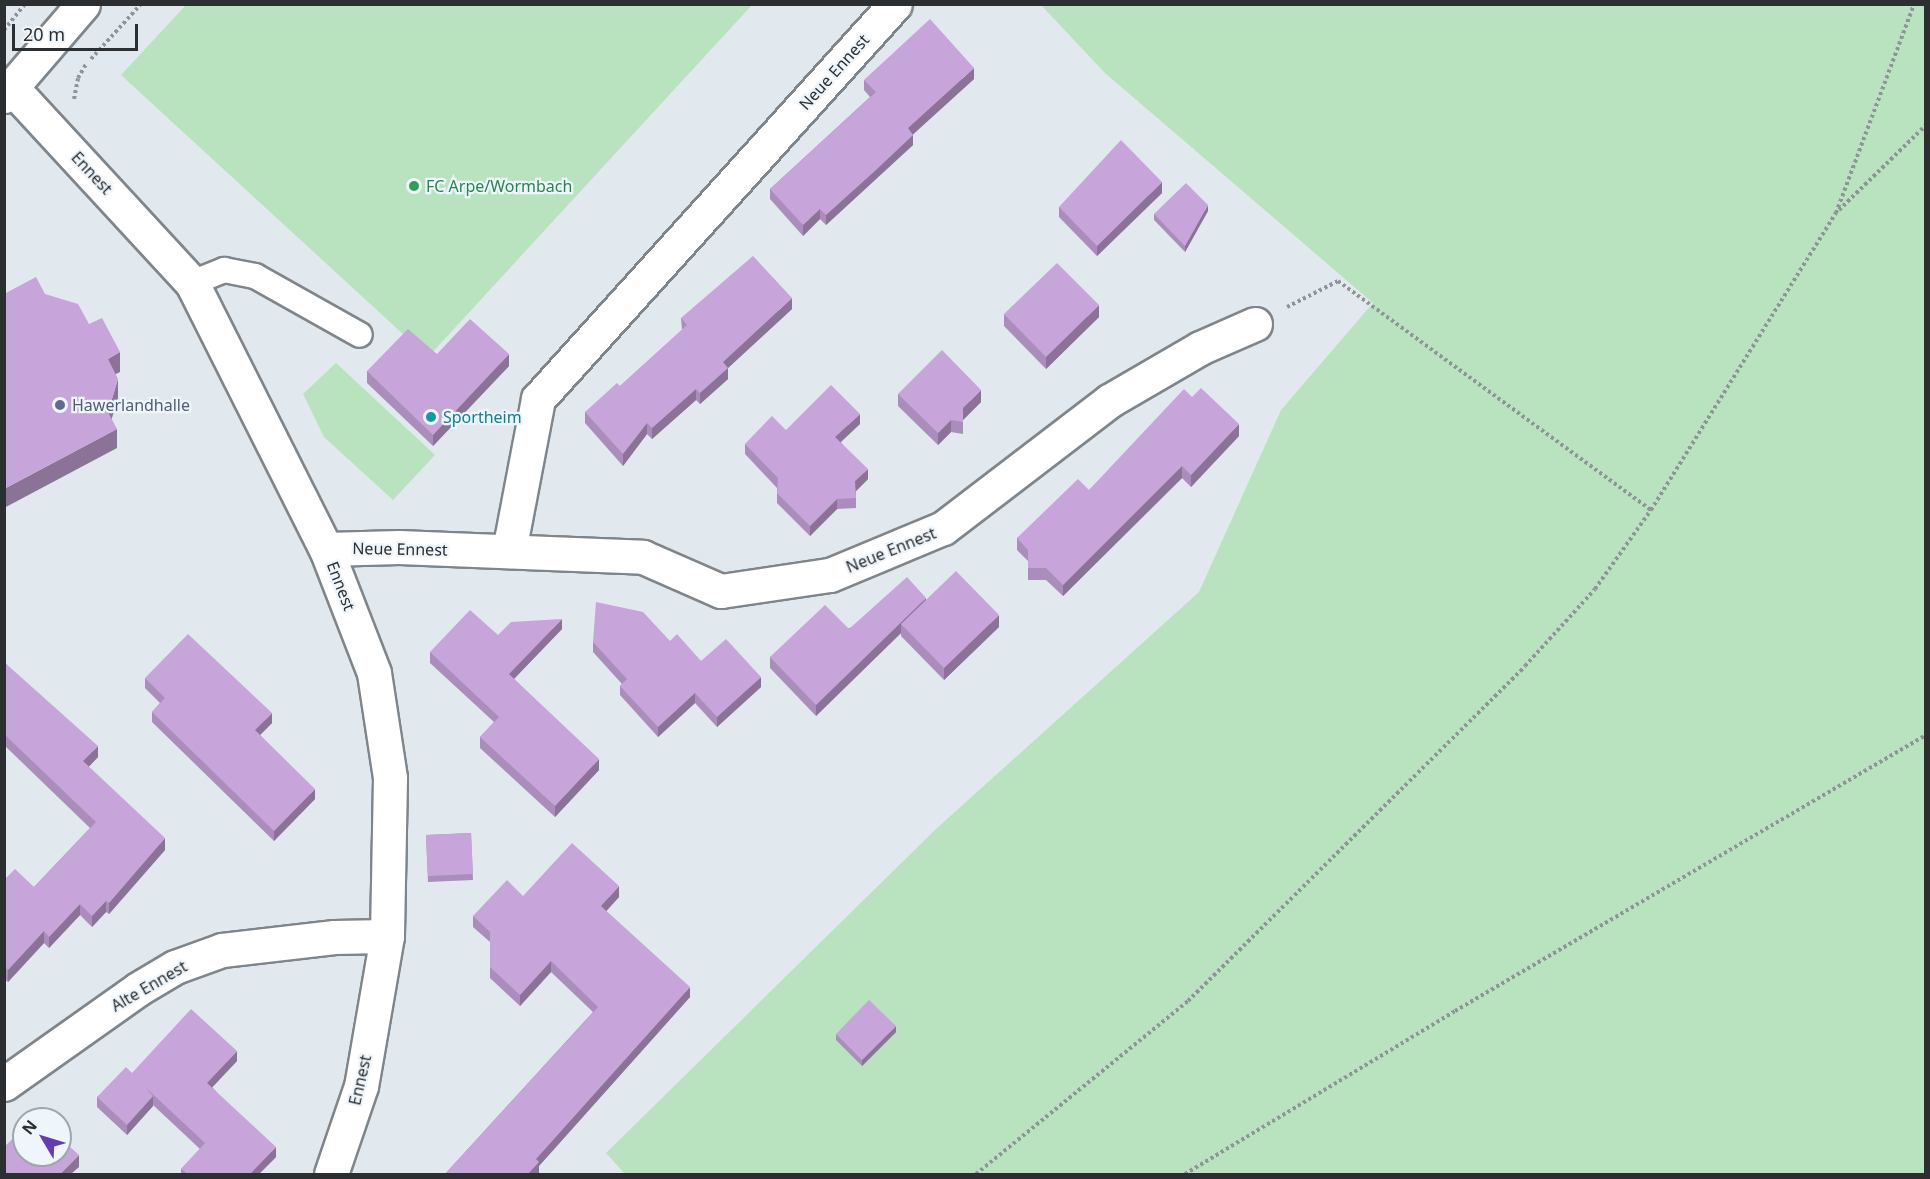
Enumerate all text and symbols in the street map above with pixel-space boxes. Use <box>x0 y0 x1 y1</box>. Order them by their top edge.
scale bar <box>15 12 141 50</box>
text: 20 m <box>23 22 65 46</box>
street label: Neue Ennest <box>795 30 873 114</box>
street label: Ennest <box>68 148 116 198</box>
place label: FC Arpe/Wormbach <box>426 176 572 196</box>
marker: FC Arpe/Wormbach <box>407 179 421 193</box>
place label: Hawerlandhalle <box>72 395 190 415</box>
marker: Hawerlandhalle <box>53 398 67 412</box>
place label: Sportheim <box>443 407 522 427</box>
marker: Sportheim <box>424 410 438 424</box>
street label: Neue Ennest <box>843 523 939 577</box>
street label: Neue Ennest <box>352 539 448 559</box>
street label: Ennest <box>323 559 359 613</box>
street label: Alte Ennest <box>108 957 190 1015</box>
street label: Ennest <box>345 1053 375 1107</box>
north arrow <box>12 1107 72 1167</box>
text: N <box>17 1115 42 1139</box>

